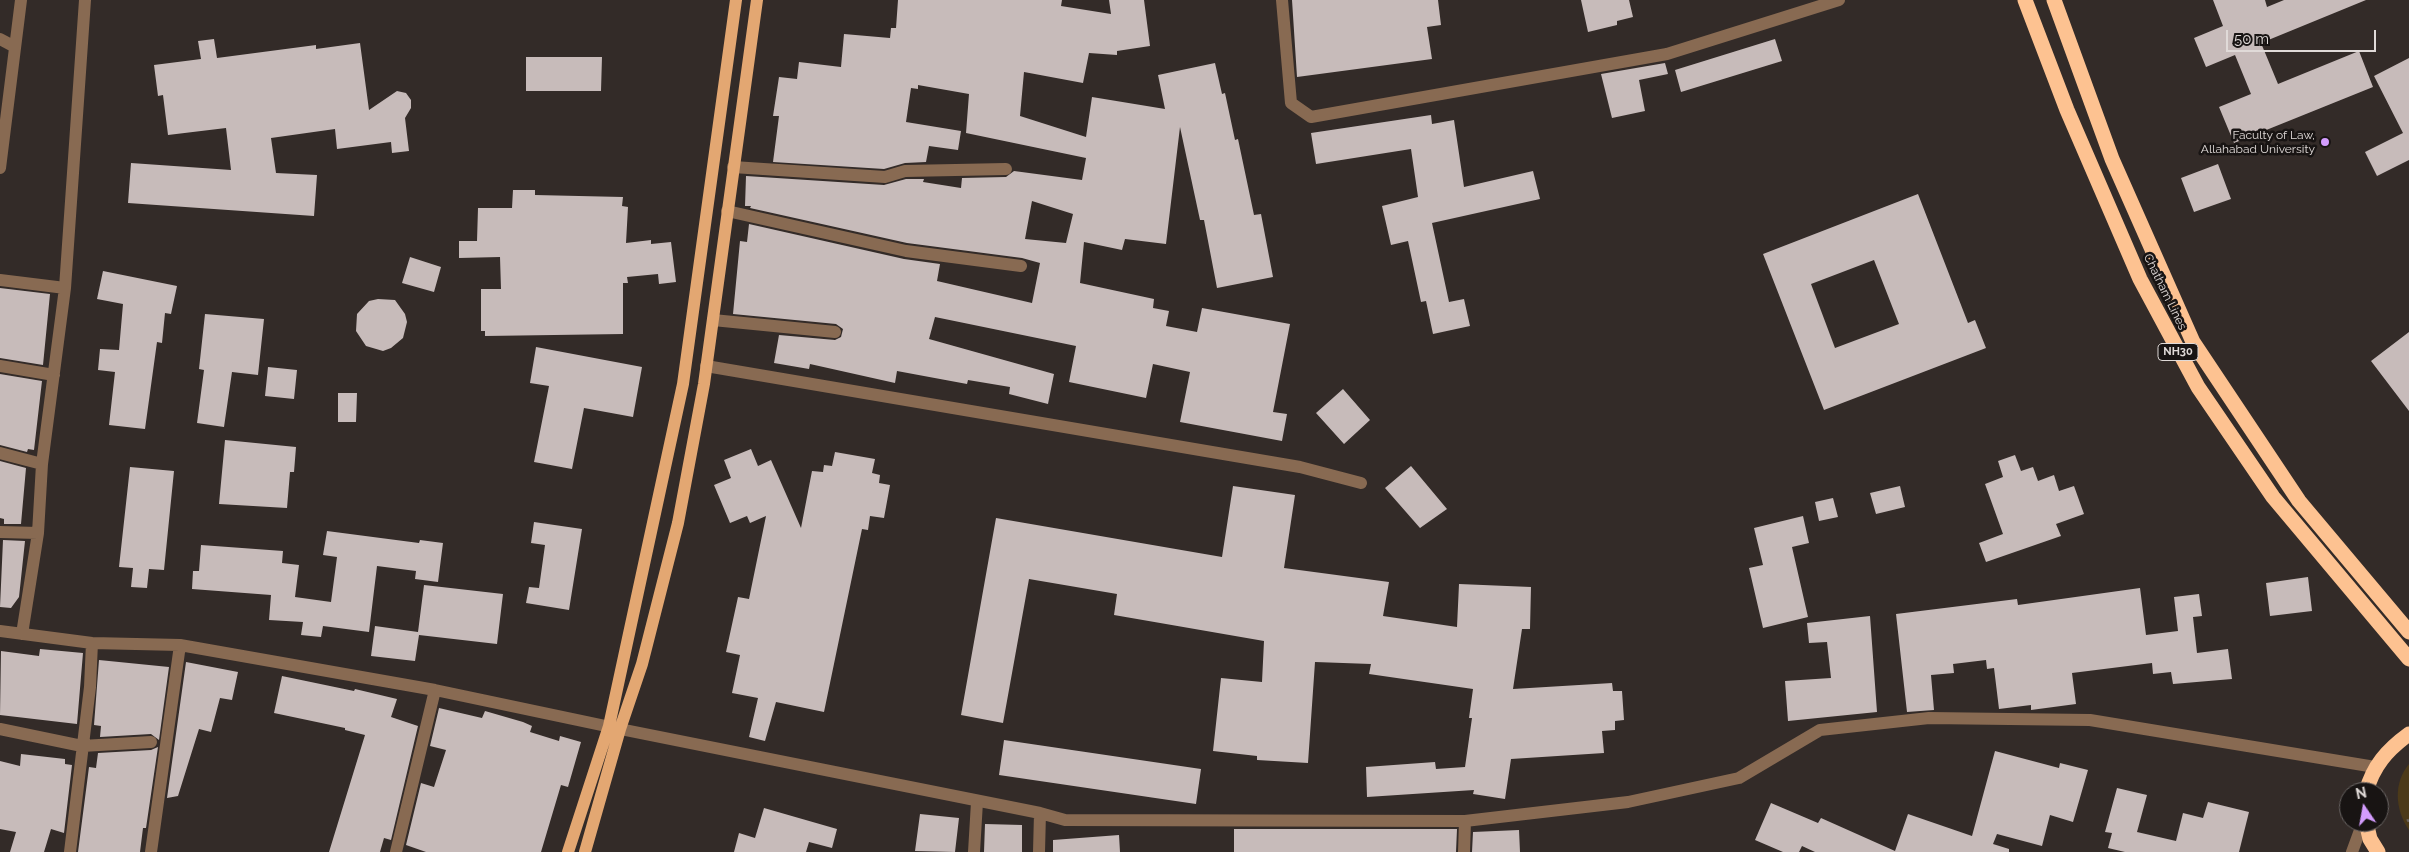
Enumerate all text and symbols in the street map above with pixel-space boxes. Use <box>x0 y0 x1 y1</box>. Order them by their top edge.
scale bar <box>2229 20 2379 52</box>
text: 50 m <box>2234 30 2269 48</box>
place label: Faculty of Law, Allahabad University <box>2201 128 2315 156</box>
marker: Faculty of Law, Allahabad University <box>2319 136 2331 148</box>
street label: Chatham Lines <box>2140 252 2190 332</box>
road number: NH30 <box>2158 344 2198 361</box>
north arrow <box>2339 782 2389 832</box>
text: N <box>2354 784 2368 802</box>

